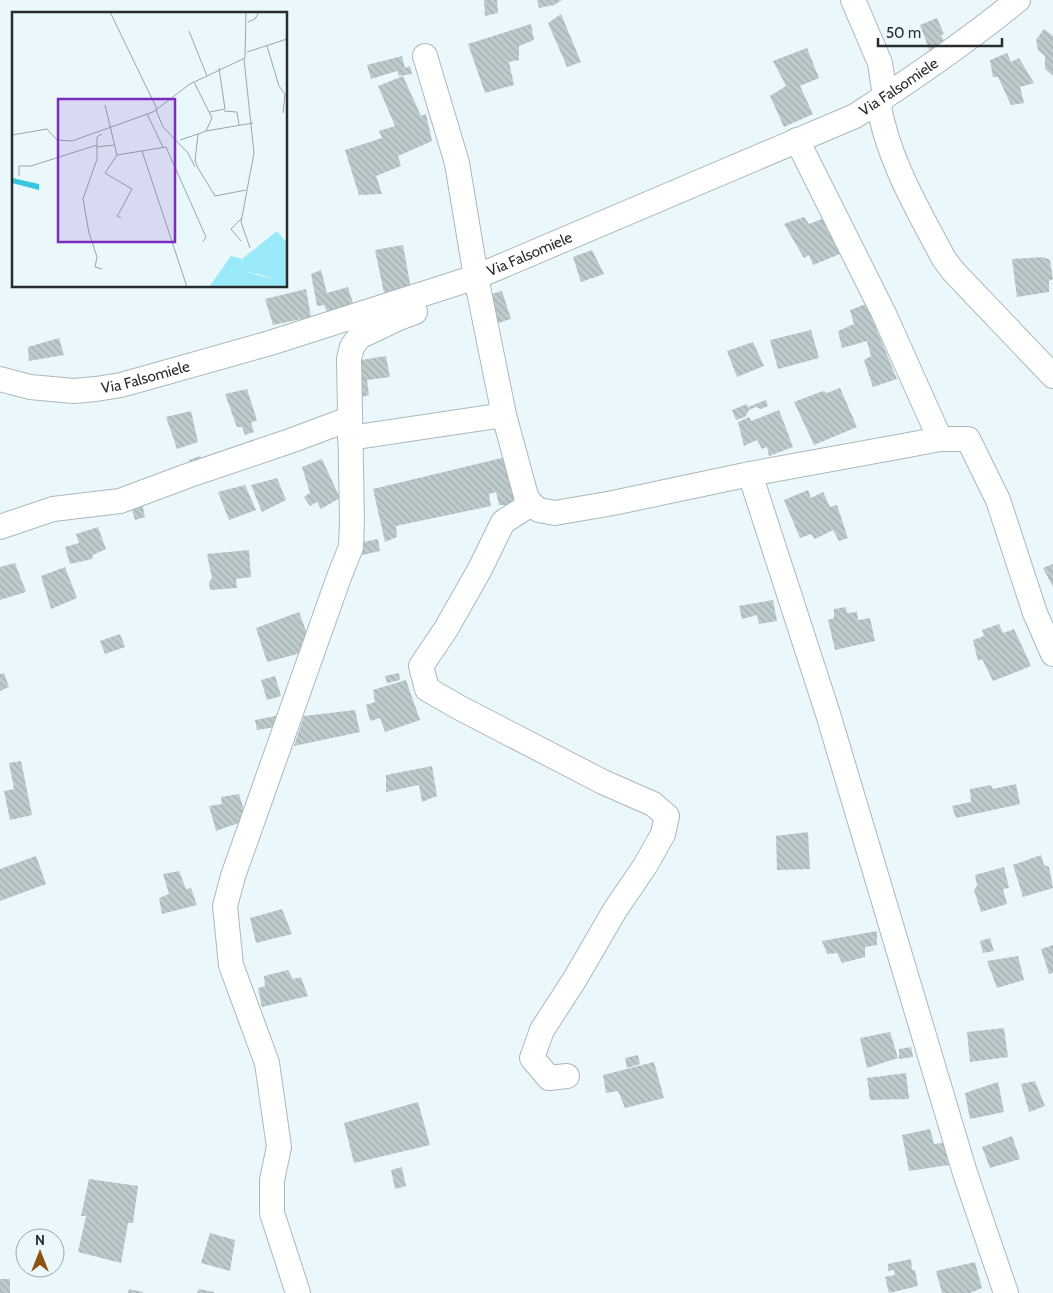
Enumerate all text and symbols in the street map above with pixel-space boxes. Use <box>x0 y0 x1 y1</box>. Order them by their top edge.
inset map <box>12 12 288 288</box>
scale bar <box>878 15 1002 47</box>
text: 50 m <box>886 24 921 42</box>
street label: Via Falsomiele <box>856 54 942 120</box>
street label: Via Falsomiele <box>484 228 575 280</box>
street label: Via Falsomiele <box>100 357 192 397</box>
north arrow <box>15 1228 65 1278</box>
text: N <box>35 1231 45 1249</box>

